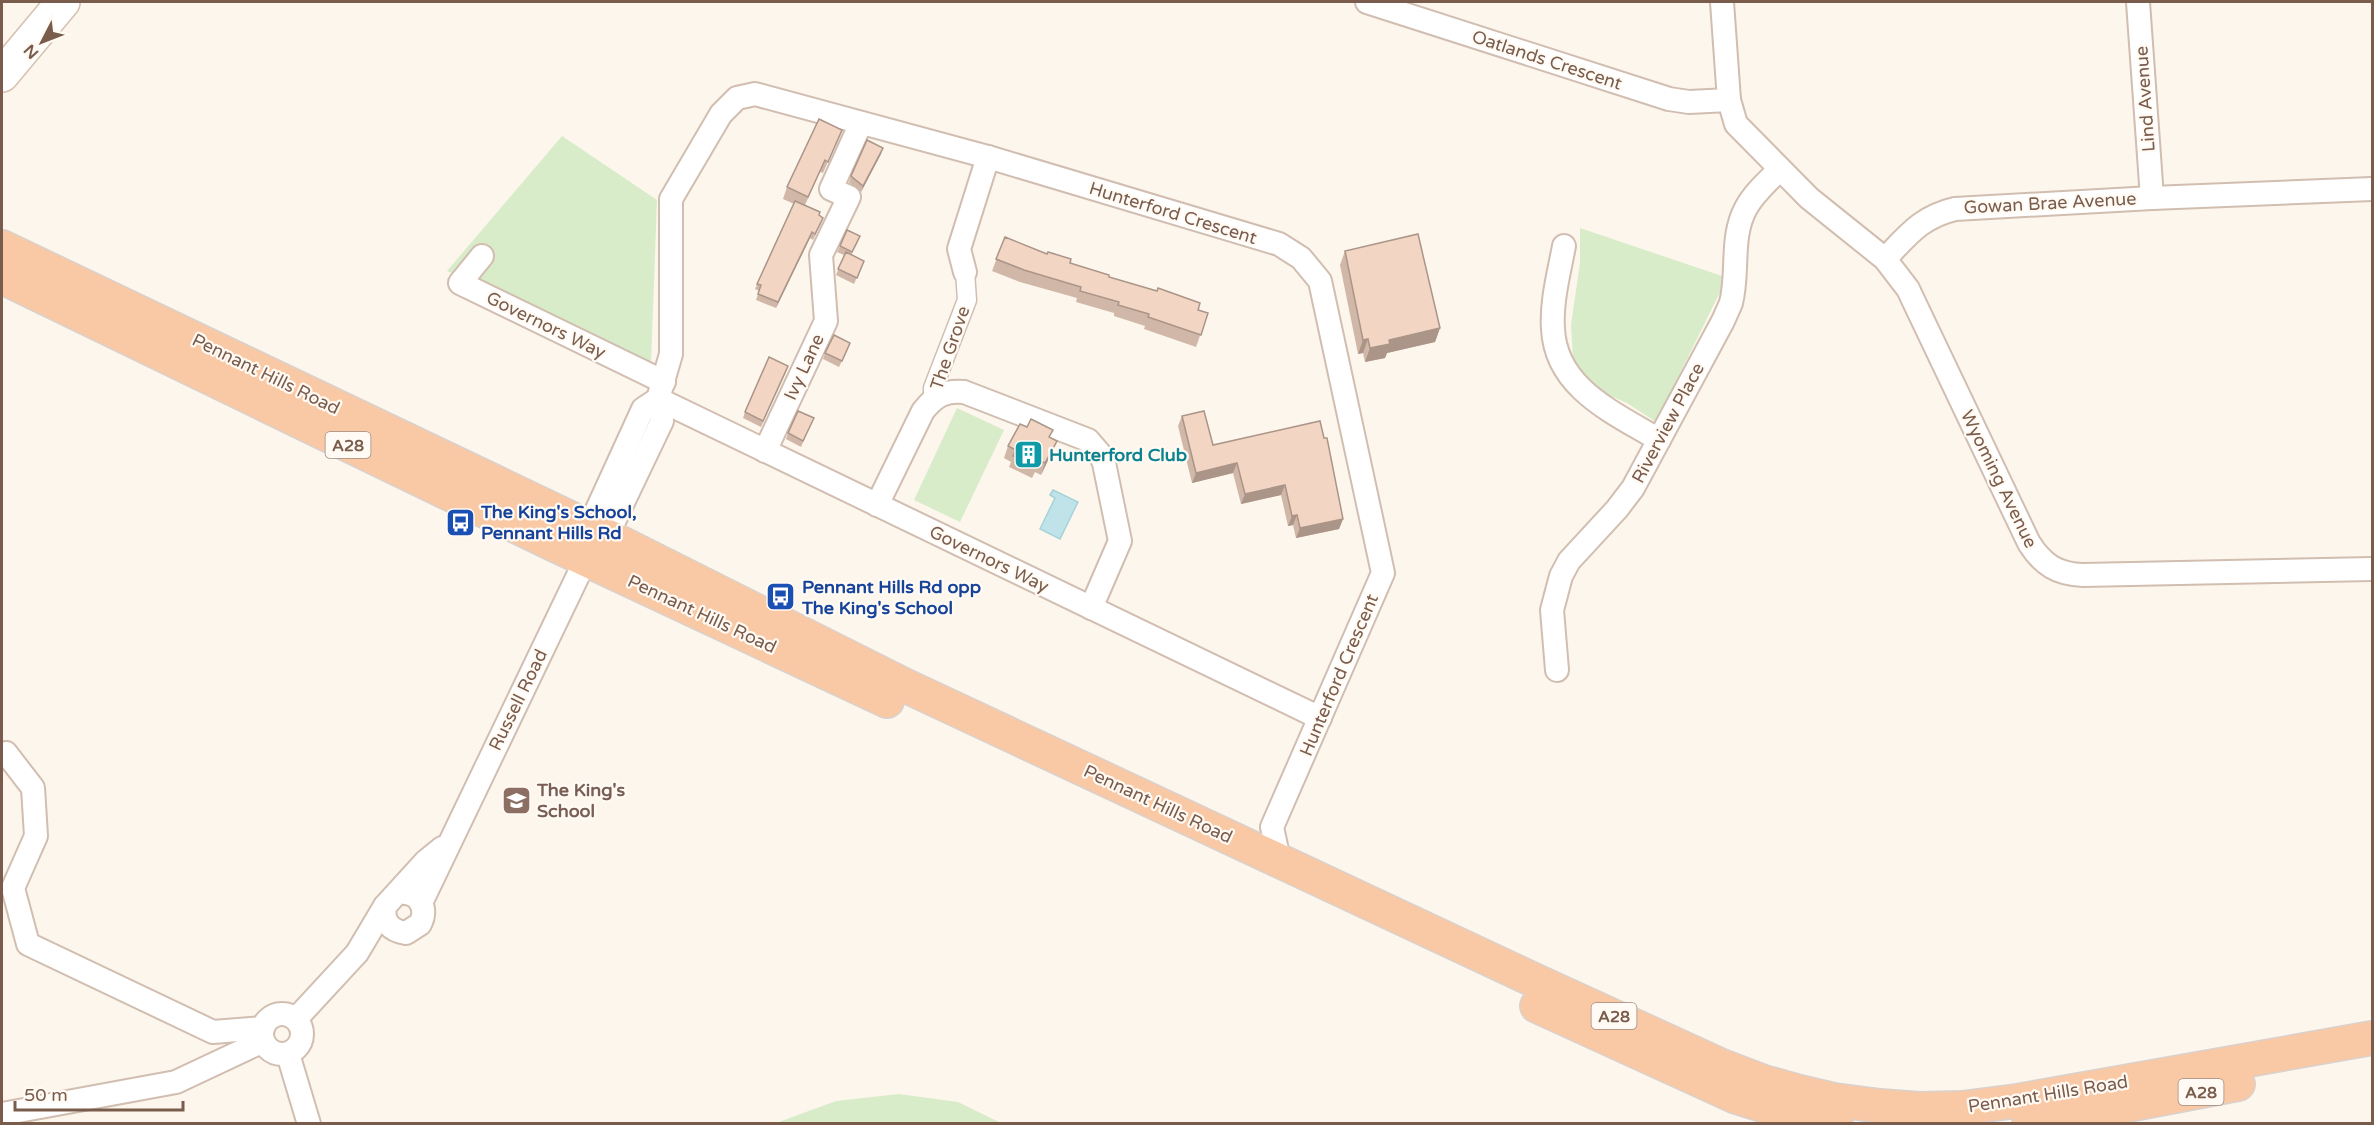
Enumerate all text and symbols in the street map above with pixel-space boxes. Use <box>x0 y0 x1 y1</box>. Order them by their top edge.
north arrow <box>12 12 72 72</box>
street label: Oatlands Crescent <box>1469 25 1625 95</box>
text: N <box>20 40 43 63</box>
street label: Lind Avenue <box>2130 45 2160 153</box>
street label: Hunterford Crescent <box>1087 177 1260 249</box>
street label: Gowan Brae Avenue <box>1963 187 2137 219</box>
street label: Governors Way <box>483 287 610 364</box>
street label: The Grove <box>925 303 975 393</box>
street label: Pennant Hills Road <box>188 329 344 419</box>
street label: Ivy Lane <box>779 330 829 404</box>
street label: Riverview Place <box>1627 359 1709 487</box>
street label: Wyoming Avenue <box>1956 406 2042 552</box>
road number: A28 <box>326 432 370 458</box>
building icon: Hunterford Club <box>1012 439 1044 471</box>
place label: Hunterford Club <box>1049 444 1187 466</box>
place label: The King's School, Pennant Hills Rd <box>480 501 637 544</box>
bus stop icon: The King's School, Pennant Hills Rd <box>444 506 476 538</box>
street label: Governors Way <box>926 521 1053 598</box>
street label: Pennant Hills Road <box>624 570 780 658</box>
place label: Pennant Hills Rd opp The King's School <box>801 576 981 619</box>
bus stop icon: Pennant Hills Rd opp The King's School <box>765 581 797 613</box>
street label: Hunterford Crescent <box>1295 590 1383 759</box>
street label: Russell Road <box>484 646 552 754</box>
street label: Pennant Hills Road <box>1080 760 1236 848</box>
place label: The King's School <box>536 779 626 822</box>
school or university icon: The King's School <box>500 784 532 816</box>
road number: A28 <box>1592 1003 1636 1029</box>
street label: Pennant Hills Road <box>1966 1070 2130 1118</box>
scale bar <box>15 1074 183 1112</box>
road number: A28 <box>2178 1079 2224 1105</box>
text: 50 m <box>24 1084 68 1106</box>

